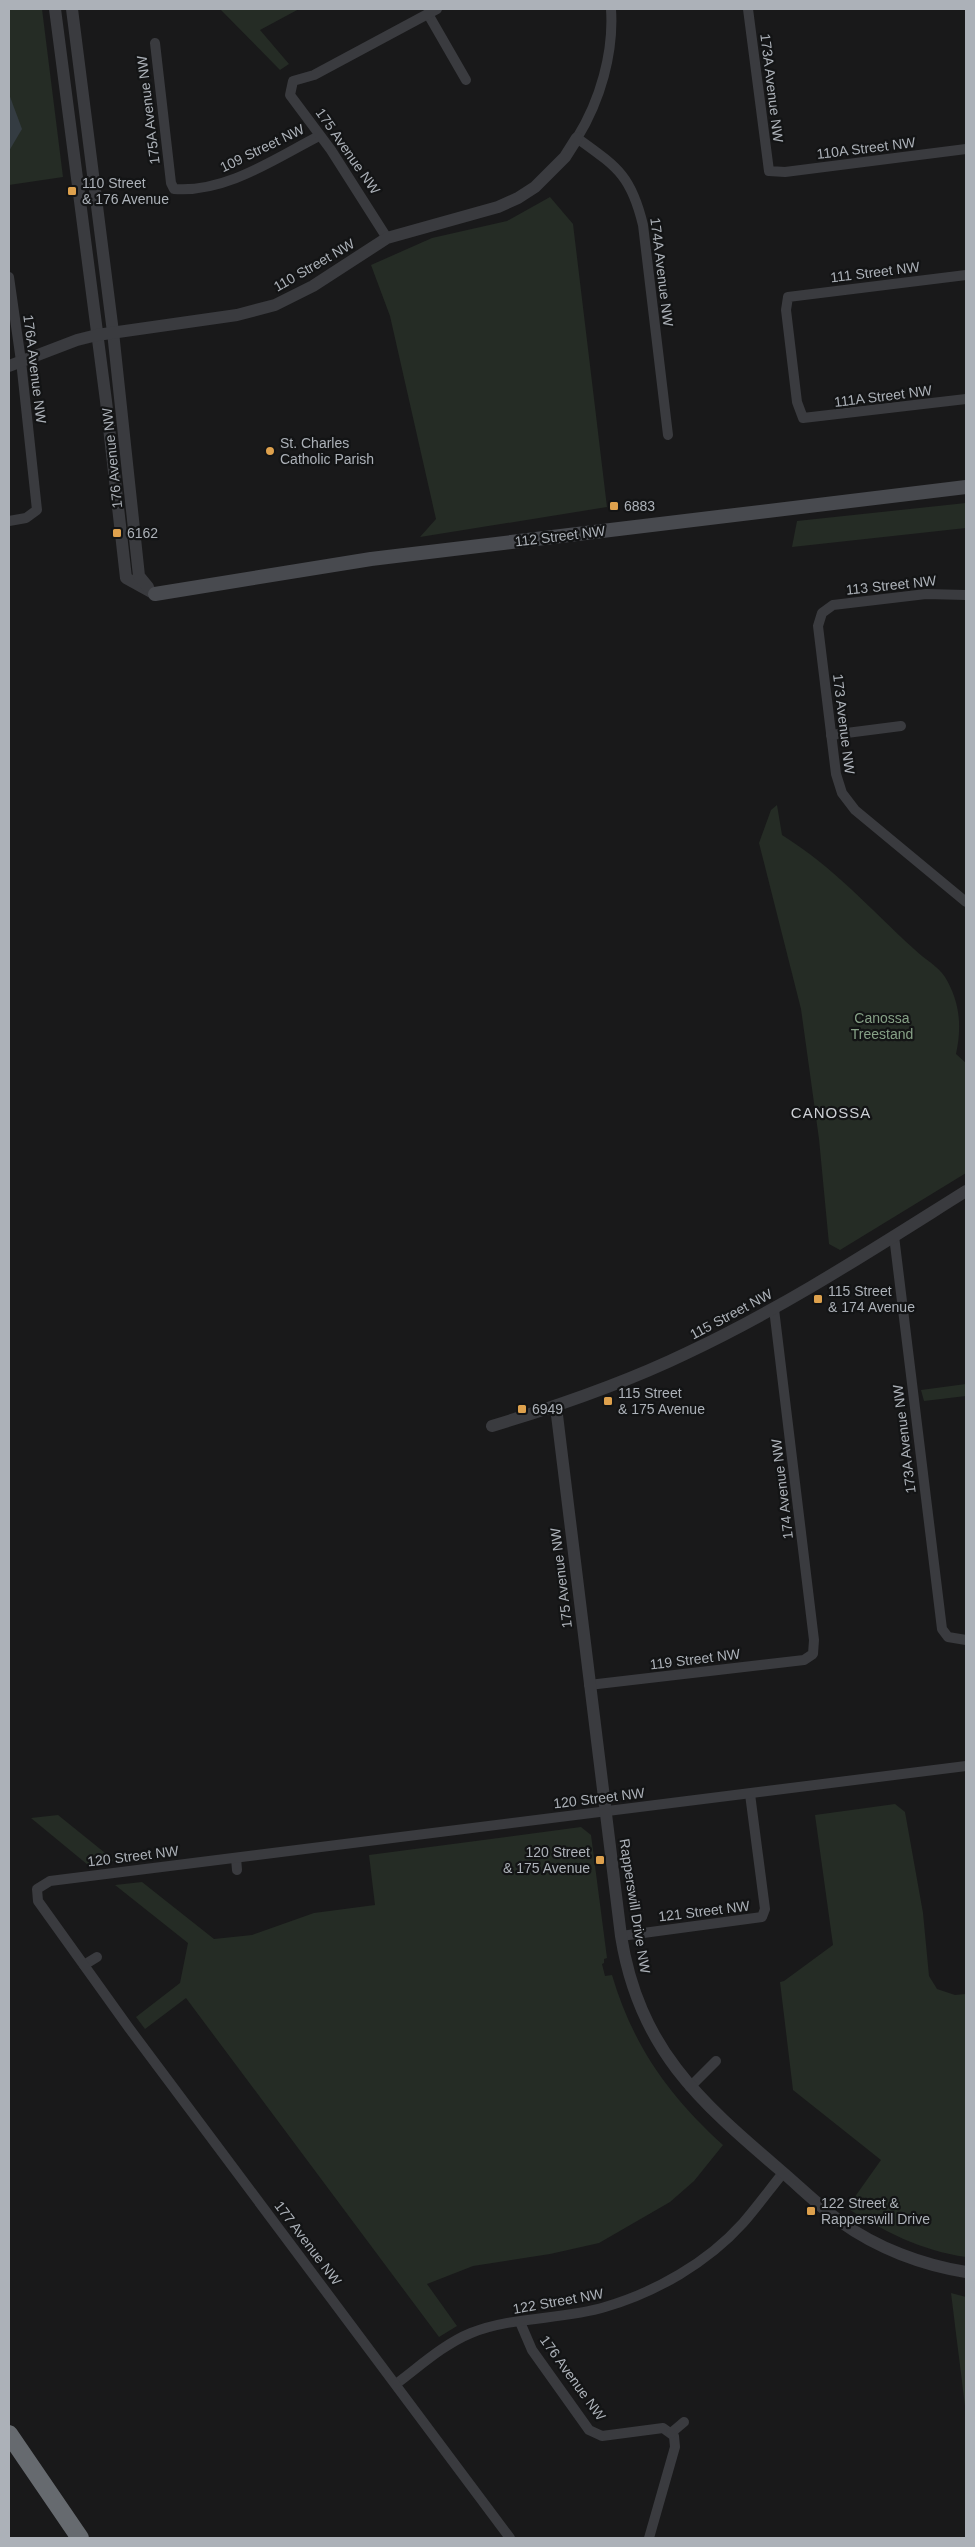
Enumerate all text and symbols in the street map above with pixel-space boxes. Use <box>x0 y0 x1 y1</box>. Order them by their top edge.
street label: 173A Avenue NW <box>757 33 787 144</box>
street label: 175A Avenue NW <box>133 54 163 165</box>
street label: 175 Avenue NW <box>313 105 384 198</box>
street label: 109 Street NW <box>217 120 307 175</box>
street label: 110A Street NW <box>816 134 917 162</box>
place label: 110 Street & 176 Avenue <box>82 175 169 207</box>
marker: 110 Street & 176 Avenue <box>66 185 78 197</box>
street label: 174A Avenue NW <box>647 217 677 328</box>
street label: 110 Street NW <box>271 235 358 295</box>
street label: 111 Street NW <box>829 258 921 285</box>
street label: 176A Avenue NW <box>20 314 50 425</box>
street label: 111A Street NW <box>833 382 934 410</box>
street label: 176 Avenue NW <box>99 406 125 509</box>
place label: St. Charles Catholic Parish <box>280 435 374 467</box>
marker: St. Charles Catholic Parish <box>264 445 276 457</box>
place label: 6883 <box>624 498 655 514</box>
marker: 6883 <box>608 500 620 512</box>
street label: 112 Street NW <box>514 522 607 549</box>
place label: 6162 <box>127 525 158 541</box>
marker: 6162 <box>111 527 123 539</box>
street label: 113 Street NW <box>845 572 938 598</box>
street label: 173 Avenue NW <box>830 673 858 776</box>
park label: Canossa Treestand <box>851 1010 913 1042</box>
district label: CANOSSA <box>791 1104 871 1121</box>
place label: 115 Street & 174 Avenue <box>828 1283 915 1315</box>
street label: 115 Street NW <box>687 1285 776 1342</box>
marker: 115 Street & 174 Avenue <box>812 1293 824 1305</box>
street label: 173A Avenue NW <box>889 1383 919 1494</box>
place label: 115 Street & 175 Avenue <box>618 1385 705 1417</box>
marker: 115 Street & 175 Avenue <box>602 1395 614 1407</box>
place label: 6949 <box>532 1401 563 1417</box>
marker: 6949 <box>516 1403 528 1415</box>
street label: 174 Avenue NW <box>768 1437 796 1540</box>
street label: 175 Avenue NW <box>547 1526 575 1629</box>
street label: 119 Street NW <box>649 1645 742 1672</box>
street label: 120 Street NW <box>552 1784 646 1812</box>
street label: Rapperswill Drive NW <box>616 1838 654 1975</box>
street label: 120 Street NW <box>86 1842 180 1870</box>
place label: 120 Street & 175 Avenue <box>503 1844 590 1876</box>
marker: 120 Street & 175 Avenue <box>594 1854 606 1866</box>
street label: 121 Street NW <box>657 1897 751 1925</box>
place label: 122 Street & Rapperswill Drive <box>821 2195 930 2227</box>
street label: 177 Avenue NW <box>271 2198 345 2289</box>
marker: 122 Street & Rapperswill Drive <box>805 2205 817 2217</box>
street label: 122 Street NW <box>511 2285 605 2317</box>
street label: 176 Avenue NW <box>537 2332 610 2424</box>

